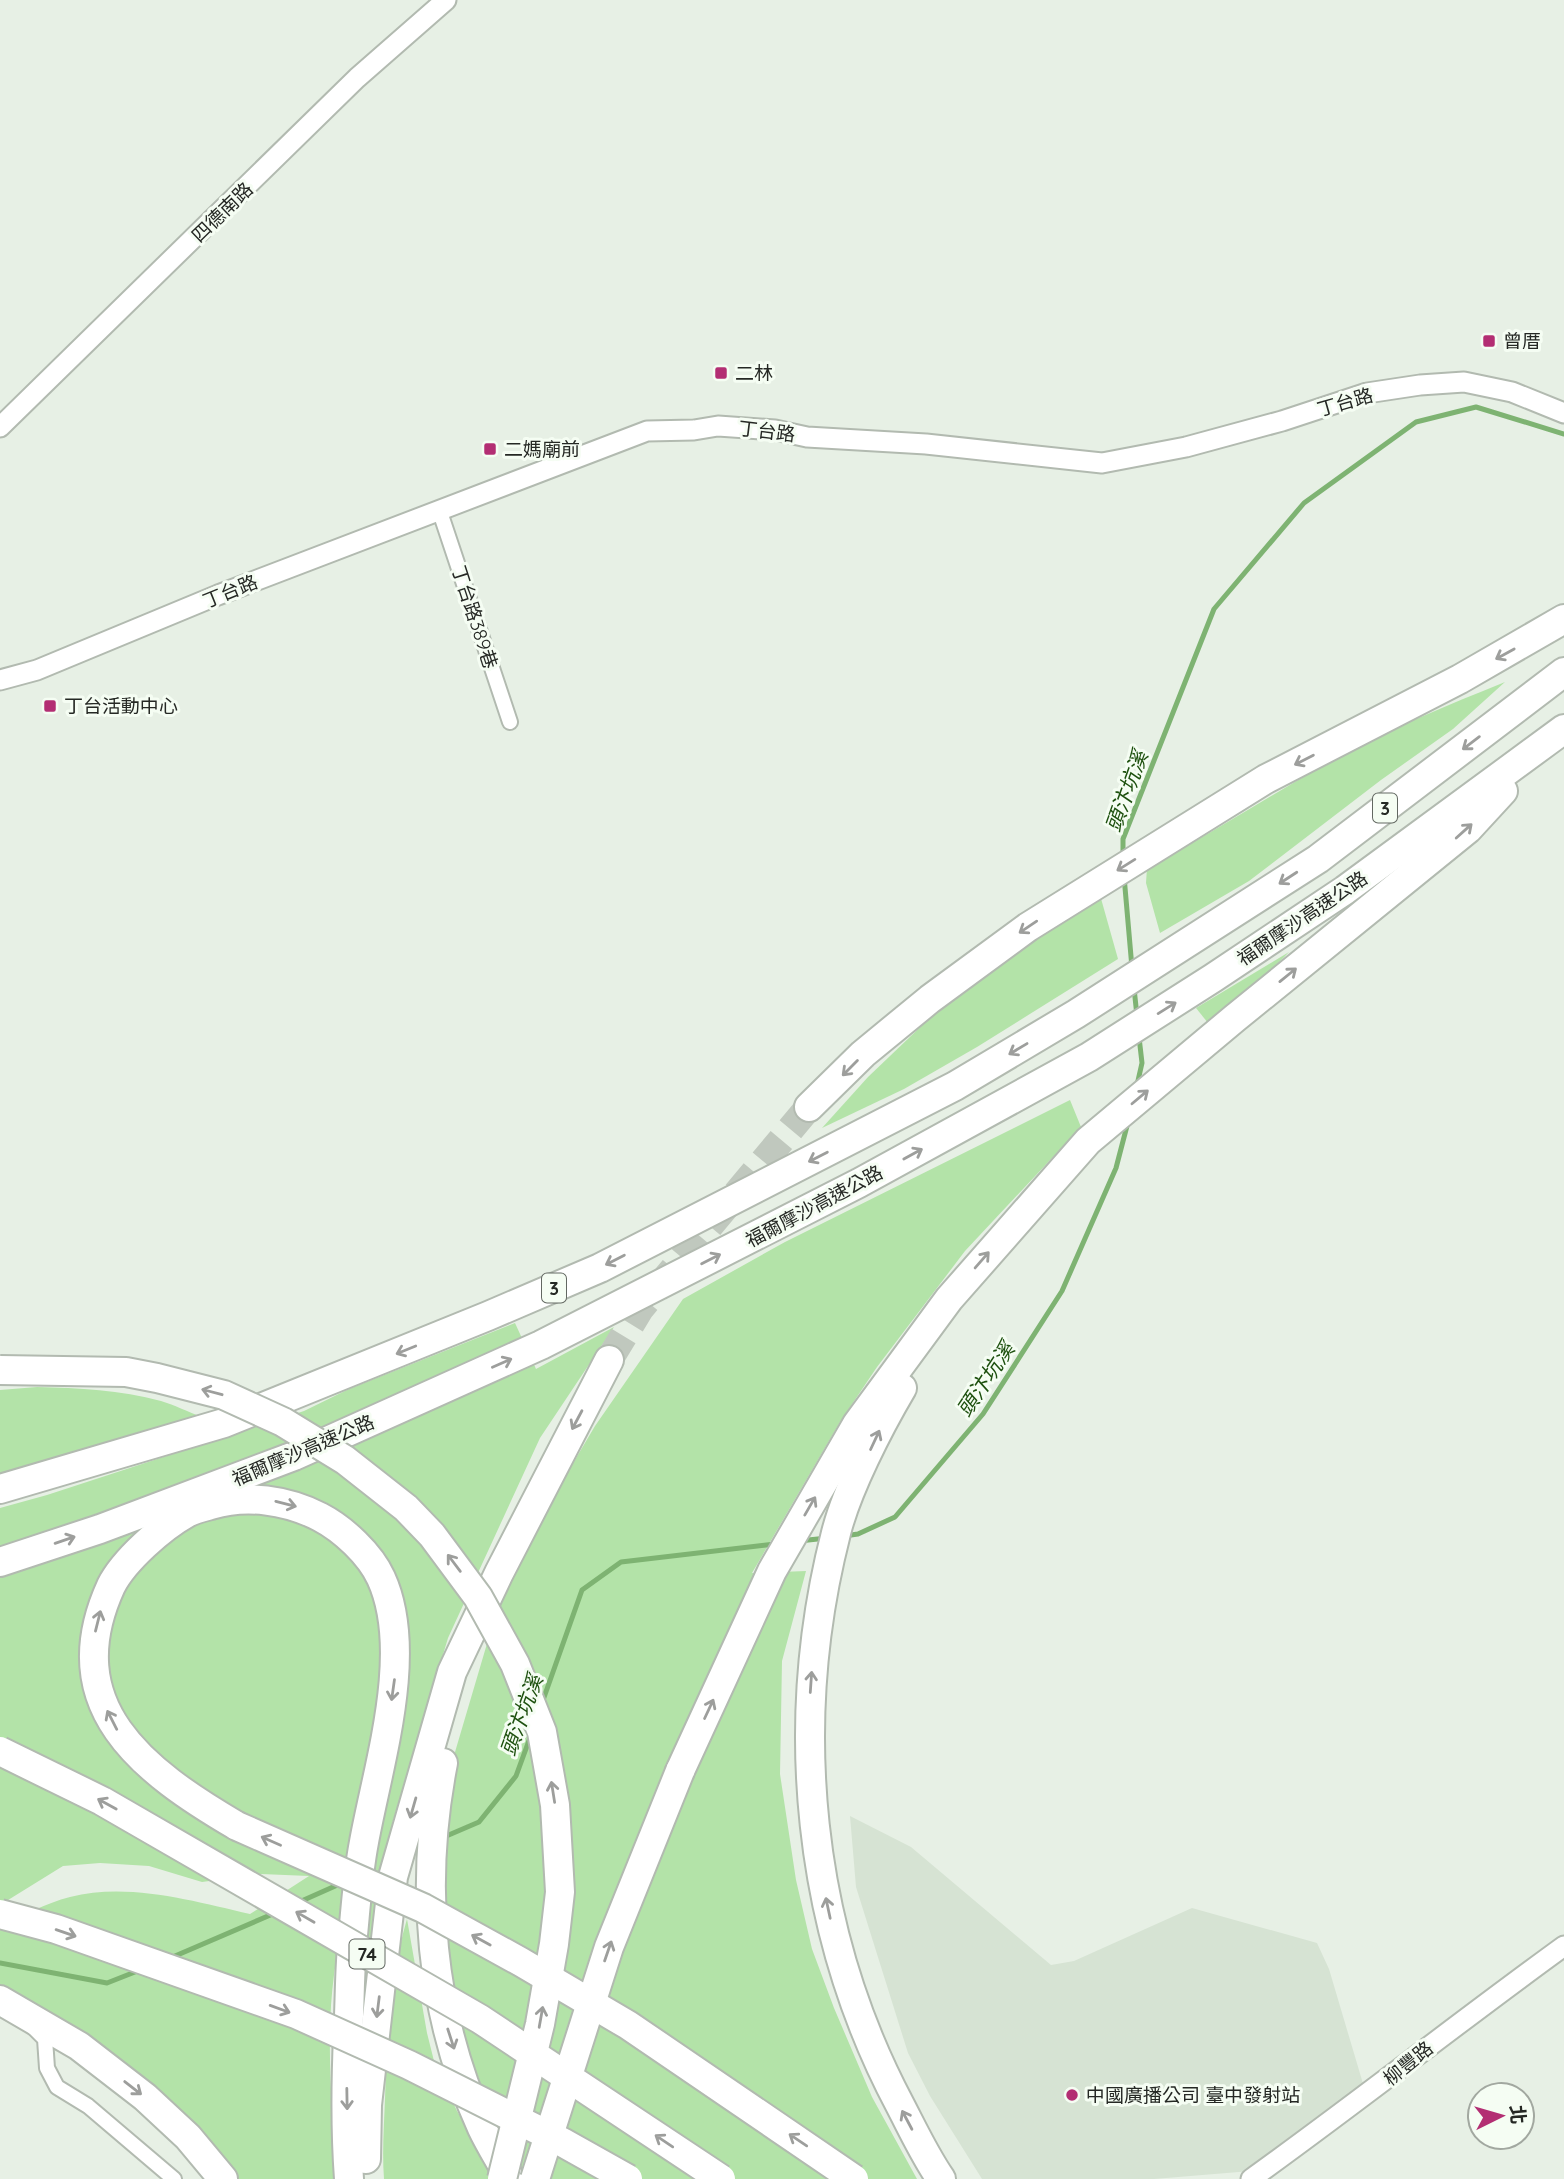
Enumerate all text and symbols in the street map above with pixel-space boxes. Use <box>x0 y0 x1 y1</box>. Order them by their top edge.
street label: 四德南路 <box>186 177 258 247</box>
place label: 曾厝 <box>1503 329 1541 353</box>
marker: 曾厝 <box>1481 333 1497 349</box>
place label: 二林 <box>735 361 773 385</box>
marker: 二林 <box>713 365 729 381</box>
street label: 丁台路 <box>1314 383 1376 421</box>
street label: 丁台路 <box>737 416 797 446</box>
place label: 二媽廟前 <box>504 437 580 461</box>
marker: 二媽廟前 <box>482 441 498 457</box>
street label: 丁台路389巷 <box>447 562 503 672</box>
street label: 丁台路 <box>199 569 261 613</box>
one-way arrow <box>1496 647 1516 661</box>
place label: 丁台活動中心 <box>64 694 178 718</box>
marker: 丁台活動中心 <box>42 698 58 714</box>
one-way arrow <box>1461 735 1480 750</box>
water label: 頭汴坑溪 <box>1099 744 1154 835</box>
one-way arrow <box>1294 753 1315 767</box>
road number: 3 <box>1373 794 1397 822</box>
one-way arrow <box>1455 823 1473 839</box>
one-way arrow <box>1116 858 1136 872</box>
street label: 福爾摩沙高速公路 <box>1232 866 1372 970</box>
one-way arrow <box>1279 871 1298 886</box>
one-way arrow <box>1019 920 1038 934</box>
one-way arrow <box>1278 967 1296 982</box>
one-way arrow <box>1157 1000 1177 1014</box>
one-way arrow <box>1008 1042 1028 1056</box>
one-way arrow <box>841 1059 858 1076</box>
one-way arrow <box>1131 1089 1149 1105</box>
one-way arrow <box>902 1146 923 1160</box>
one-way arrow <box>808 1150 829 1164</box>
street label: 福爾摩沙高速公路 <box>741 1160 887 1252</box>
one-way arrow <box>700 1251 721 1265</box>
one-way arrow <box>974 1251 990 1269</box>
one-way arrow <box>605 1254 626 1267</box>
road number: 3 <box>542 1274 566 1302</box>
water label: 頭汴坑溪 <box>951 1334 1021 1421</box>
one-way arrow <box>396 1344 417 1357</box>
one-way arrow <box>491 1356 512 1369</box>
one-way arrow <box>201 1385 224 1398</box>
street label: 福爾摩沙高速公路 <box>228 1409 378 1491</box>
one-way arrow <box>570 1409 584 1430</box>
one-way arrow <box>869 1430 882 1451</box>
one-way arrow <box>803 1496 817 1516</box>
one-way arrow <box>274 1498 296 1511</box>
one-way arrow <box>53 1533 75 1545</box>
one-way arrow <box>446 1554 461 1573</box>
one-way arrow <box>92 1611 105 1633</box>
water label: 頭汴坑溪 <box>494 1668 549 1759</box>
one-way arrow <box>805 1671 818 1693</box>
one-way arrow <box>386 1678 399 1701</box>
one-way arrow <box>703 1699 716 1720</box>
one-way arrow <box>105 1710 119 1731</box>
one-way arrow <box>546 1781 559 1804</box>
one-way arrow <box>98 1797 118 1811</box>
one-way arrow <box>406 1797 419 1819</box>
one-way arrow <box>261 1834 282 1847</box>
one-way arrow <box>820 1897 834 1920</box>
one-way arrow <box>295 1910 315 1924</box>
one-way arrow <box>54 1928 76 1940</box>
one-way arrow <box>472 1933 492 1947</box>
road number: 74 <box>350 1940 384 1968</box>
one-way arrow <box>603 1940 615 1962</box>
one-way arrow <box>371 1995 384 2018</box>
one-way arrow <box>268 2004 290 2016</box>
one-way arrow <box>534 2006 548 2029</box>
one-way arrow <box>446 2028 458 2050</box>
street label: 柳豐路 <box>1378 2036 1438 2090</box>
one-way arrow <box>123 2081 141 2096</box>
north arrow <box>1466 2081 1536 2151</box>
place label: 中國廣播公司 臺中發射站 <box>1086 2083 1300 2107</box>
one-way arrow <box>340 2087 353 2110</box>
marker: 中國廣播公司 臺中發射站 <box>1064 2087 1080 2103</box>
text: 北 <box>1505 2104 1531 2125</box>
one-way arrow <box>900 2110 914 2131</box>
one-way arrow <box>655 2133 675 2147</box>
one-way arrow <box>789 2133 808 2147</box>

